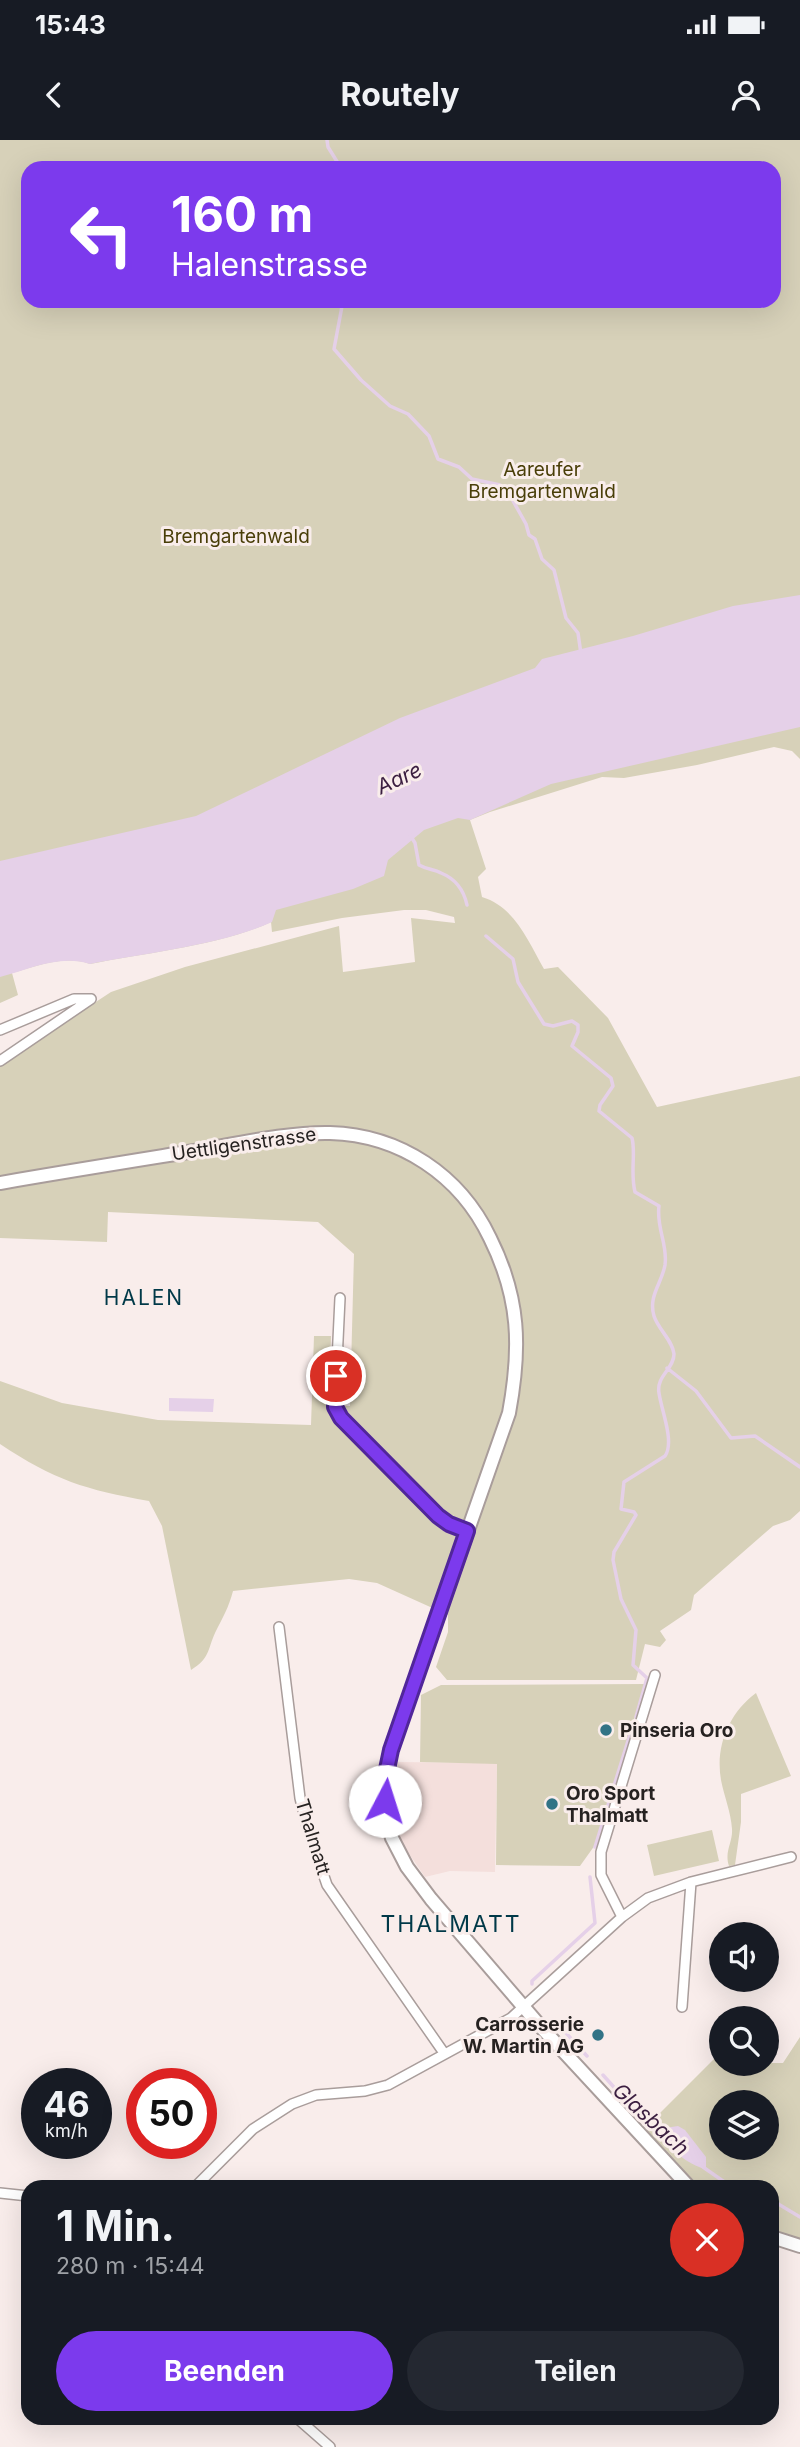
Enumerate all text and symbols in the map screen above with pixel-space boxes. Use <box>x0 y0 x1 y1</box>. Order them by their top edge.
text: 15:43 <box>35 9 106 40</box>
text: Routely <box>341 75 459 114</box>
icon: back <box>35 76 73 114</box>
icon: person <box>727 76 765 114</box>
text: 160 m <box>171 185 313 244</box>
icon: left <box>56 189 147 280</box>
text: Halenstrasse <box>171 245 368 284</box>
park label: Aareufer Bremgartenwald <box>468 458 616 503</box>
park label: Bremgartenwald <box>162 525 310 548</box>
water label: Aare <box>371 757 426 800</box>
street label: Uettligenstrasse <box>170 1122 318 1166</box>
district label: HALEN <box>104 1285 184 1310</box>
pin <box>306 1346 366 1406</box>
icon: arrive <box>317 1357 355 1395</box>
place label: Pinseria Oro <box>620 1719 733 1742</box>
marker: Pinseria Oro <box>598 1722 614 1738</box>
position arrow <box>348 1764 422 1838</box>
place label: Oro Sport Thalmatt <box>566 1782 655 1827</box>
street label: Thalmatt <box>291 1796 335 1878</box>
marker: Oro Sport Thalmatt <box>544 1796 560 1812</box>
district label: THALMATT <box>380 1910 522 1938</box>
map controls <box>709 1922 779 2160</box>
button: sound <box>709 1922 779 1992</box>
button: search <box>709 2006 779 2076</box>
place label: Carrosserie W. Martin AG <box>463 2013 584 2058</box>
marker: Carrosserie W. Martin AG <box>590 2027 606 2043</box>
speed limit sign: 50 <box>126 2068 217 2159</box>
water label: Glasbach <box>608 2078 694 2160</box>
text: 46 <box>43 2083 90 2125</box>
button: layers <box>709 2090 779 2160</box>
text: km/h <box>45 2120 88 2141</box>
text: 1 Min. <box>56 2200 175 2251</box>
button: close <box>670 2203 744 2277</box>
text: 280 m · 15:44 <box>56 2252 205 2280</box>
button: Beenden <box>56 2331 393 2411</box>
button: Teilen <box>407 2331 744 2411</box>

